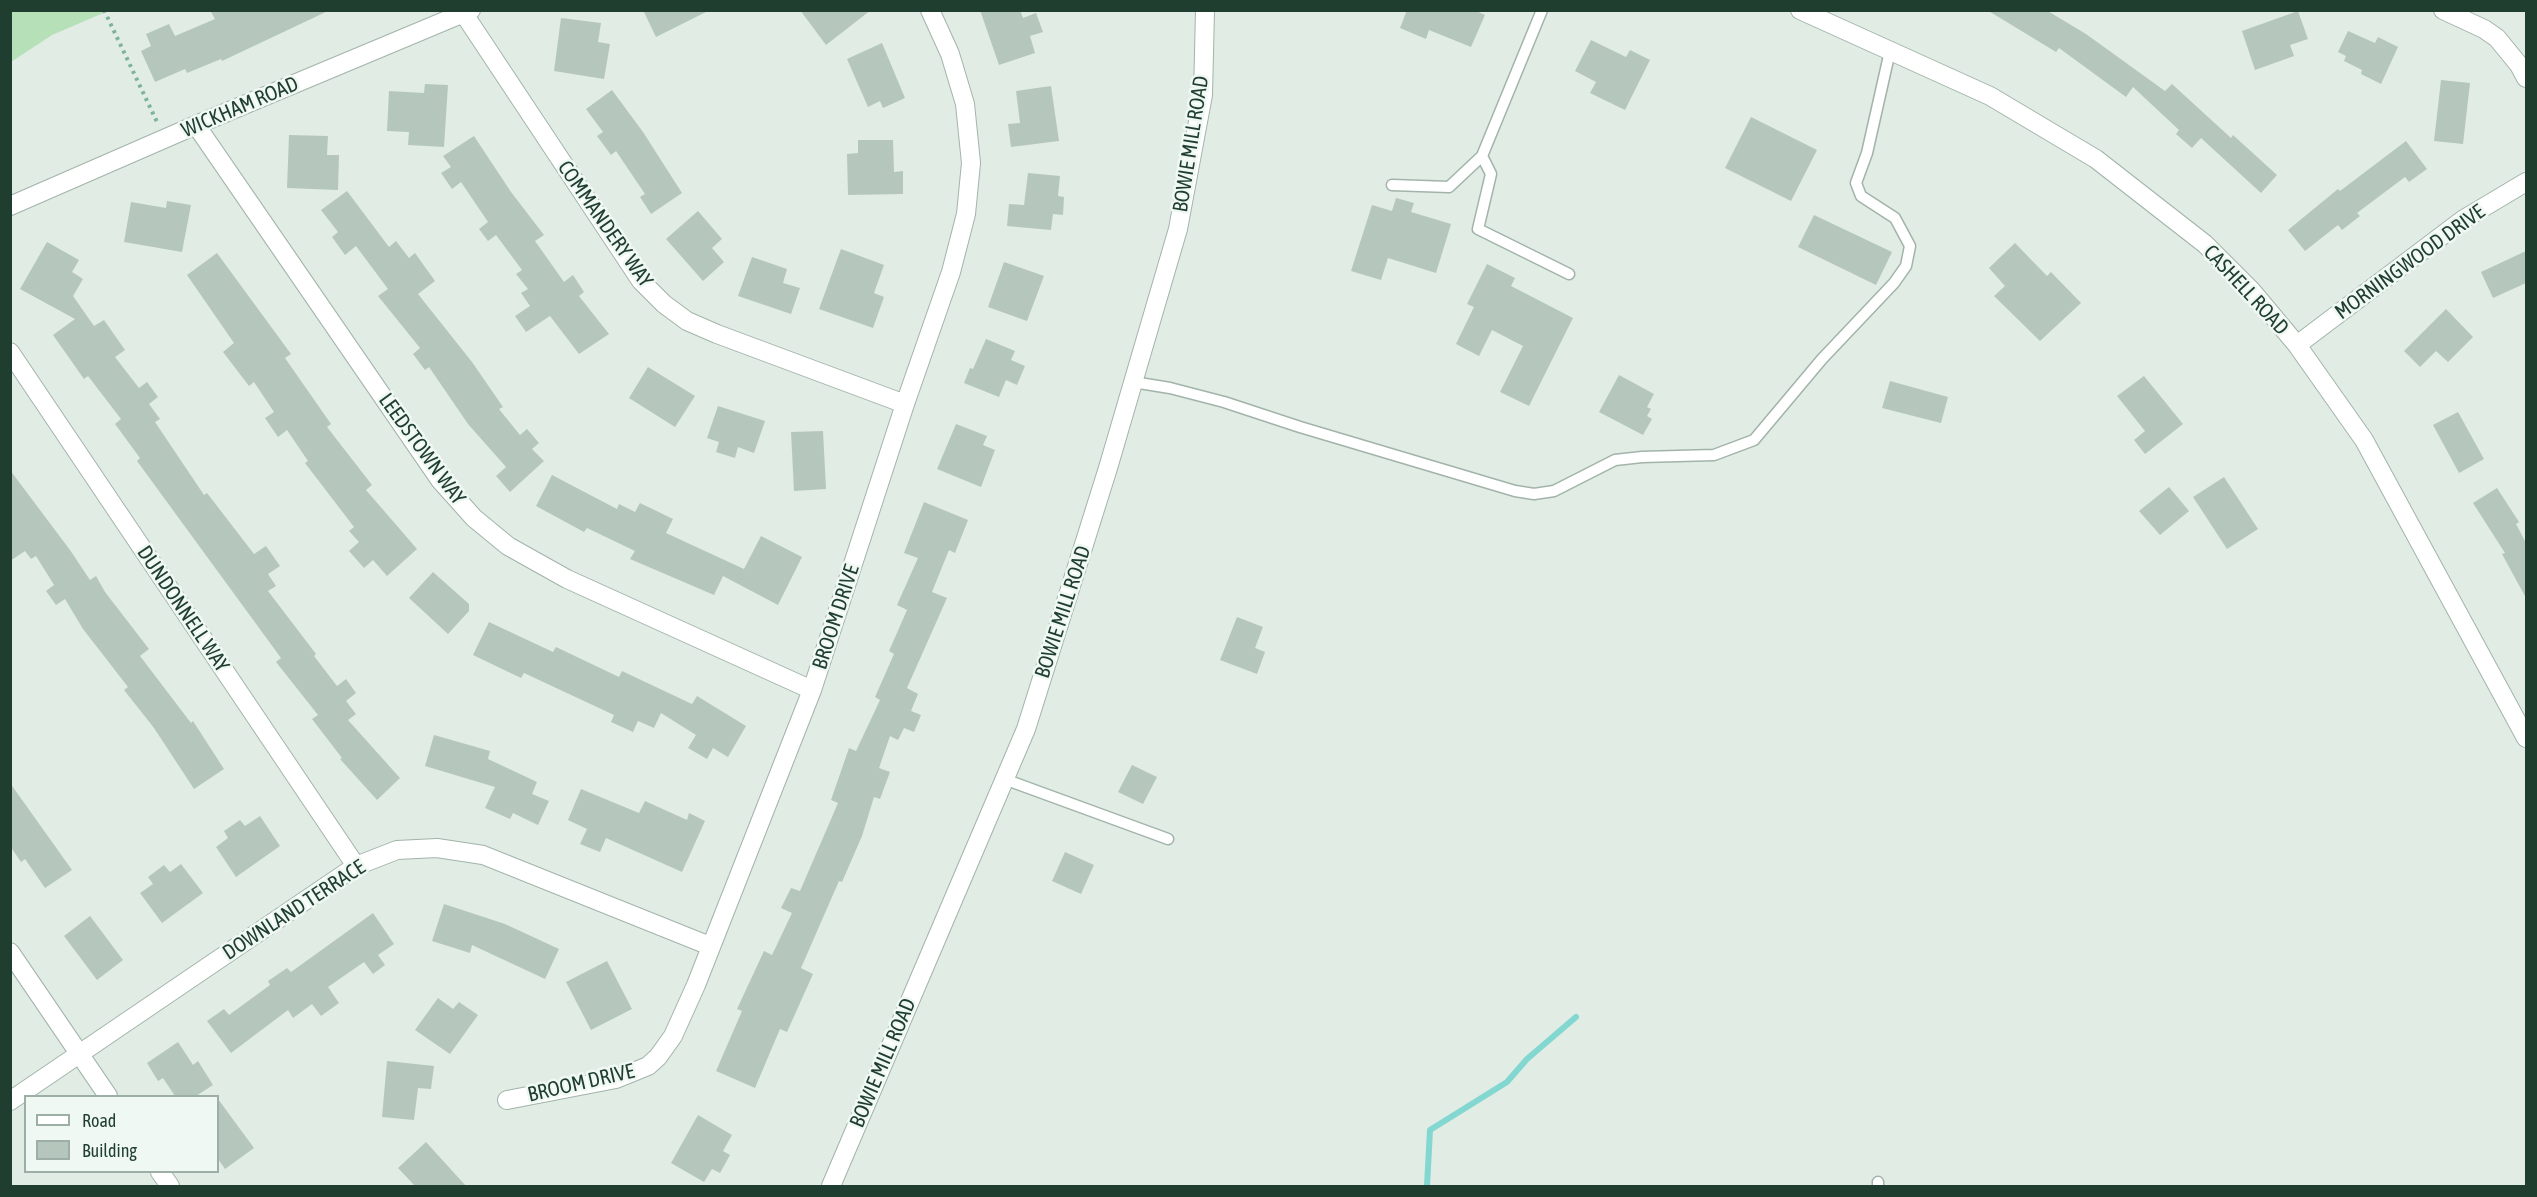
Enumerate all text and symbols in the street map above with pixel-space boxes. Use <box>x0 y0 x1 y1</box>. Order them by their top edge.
street label: WICKHAM ROAD <box>178 71 302 143</box>
street label: BOWIE MILL ROAD <box>1168 74 1214 214</box>
street label: COMMANDERY WAY <box>552 156 658 292</box>
street label: MORNINGWOOD DRIVE <box>2330 199 2490 325</box>
street label: CASHELL ROAD <box>2198 240 2294 340</box>
street label: LEEDSTOWN WAY <box>373 388 471 510</box>
street label: DUNDONNELL WAY <box>132 541 234 677</box>
street label: BOWIE MILL ROAD <box>1030 543 1096 681</box>
street label: BROOM DRIVE <box>807 561 865 673</box>
street label: DOWNLAND TERRACE <box>218 855 370 965</box>
street label: BOWIE MILL ROAD <box>845 995 921 1131</box>
street label: BROOM DRIVE <box>525 1059 637 1107</box>
legend <box>24 1095 219 1173</box>
text: Road <box>82 1110 116 1131</box>
text: Building <box>82 1140 137 1161</box>

